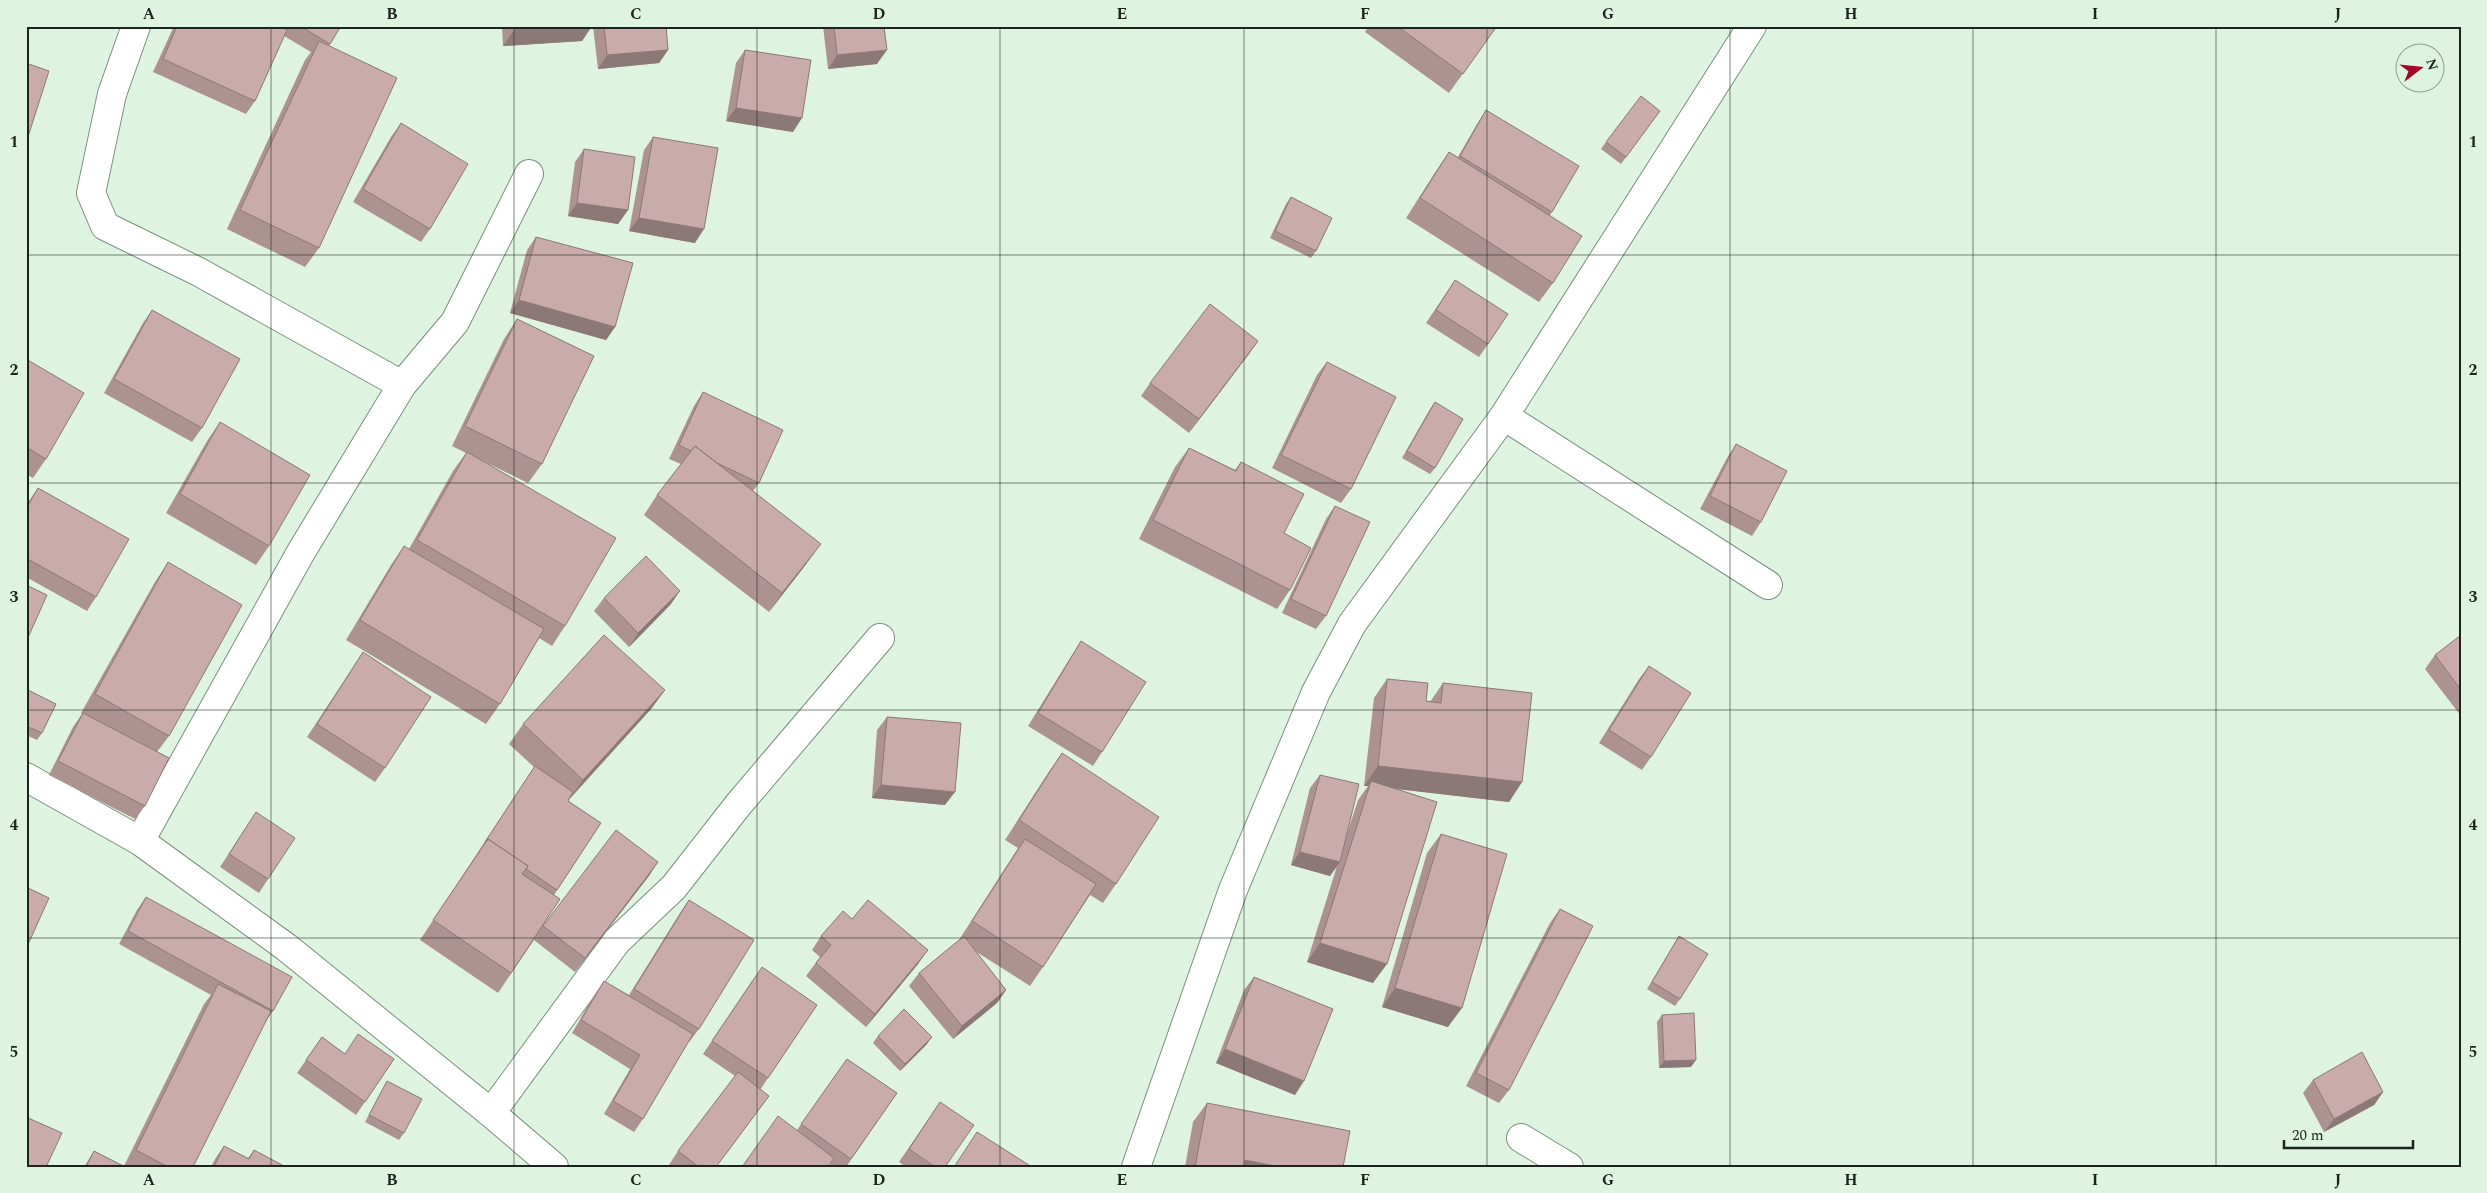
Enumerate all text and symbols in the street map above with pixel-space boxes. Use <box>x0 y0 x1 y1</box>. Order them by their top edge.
text: A <box>143 2 156 26</box>
text: B <box>386 2 398 26</box>
text: C <box>630 2 642 26</box>
text: D <box>873 2 886 26</box>
text: E <box>1117 2 1127 26</box>
text: F <box>1360 2 1370 26</box>
text: G <box>1602 2 1614 26</box>
text: H <box>1844 2 1858 26</box>
text: I <box>2092 2 2098 26</box>
text: J <box>2335 2 2342 26</box>
north arrow <box>2394 42 2444 92</box>
text: N <box>2420 56 2444 73</box>
text: 1 <box>10 130 18 154</box>
text: 1 <box>2469 130 2477 154</box>
text: 2 <box>10 358 19 382</box>
text: 2 <box>2469 358 2478 382</box>
text: 3 <box>10 585 19 609</box>
text: 3 <box>2469 585 2478 609</box>
text: 4 <box>10 813 19 837</box>
text: 4 <box>2469 813 2478 837</box>
text: 5 <box>10 1040 18 1064</box>
text: 5 <box>2469 1040 2477 1064</box>
scale bar <box>2284 1118 2413 1150</box>
text: 20 m <box>2292 1124 2324 1147</box>
text: A <box>143 1168 156 1192</box>
text: B <box>386 1168 398 1192</box>
text: C <box>630 1168 642 1192</box>
text: D <box>873 1168 886 1192</box>
text: E <box>1117 1168 1127 1192</box>
text: F <box>1360 1168 1370 1192</box>
text: G <box>1602 1168 1614 1192</box>
text: H <box>1844 1168 1858 1192</box>
text: I <box>2092 1168 2098 1192</box>
text: J <box>2335 1168 2342 1192</box>

